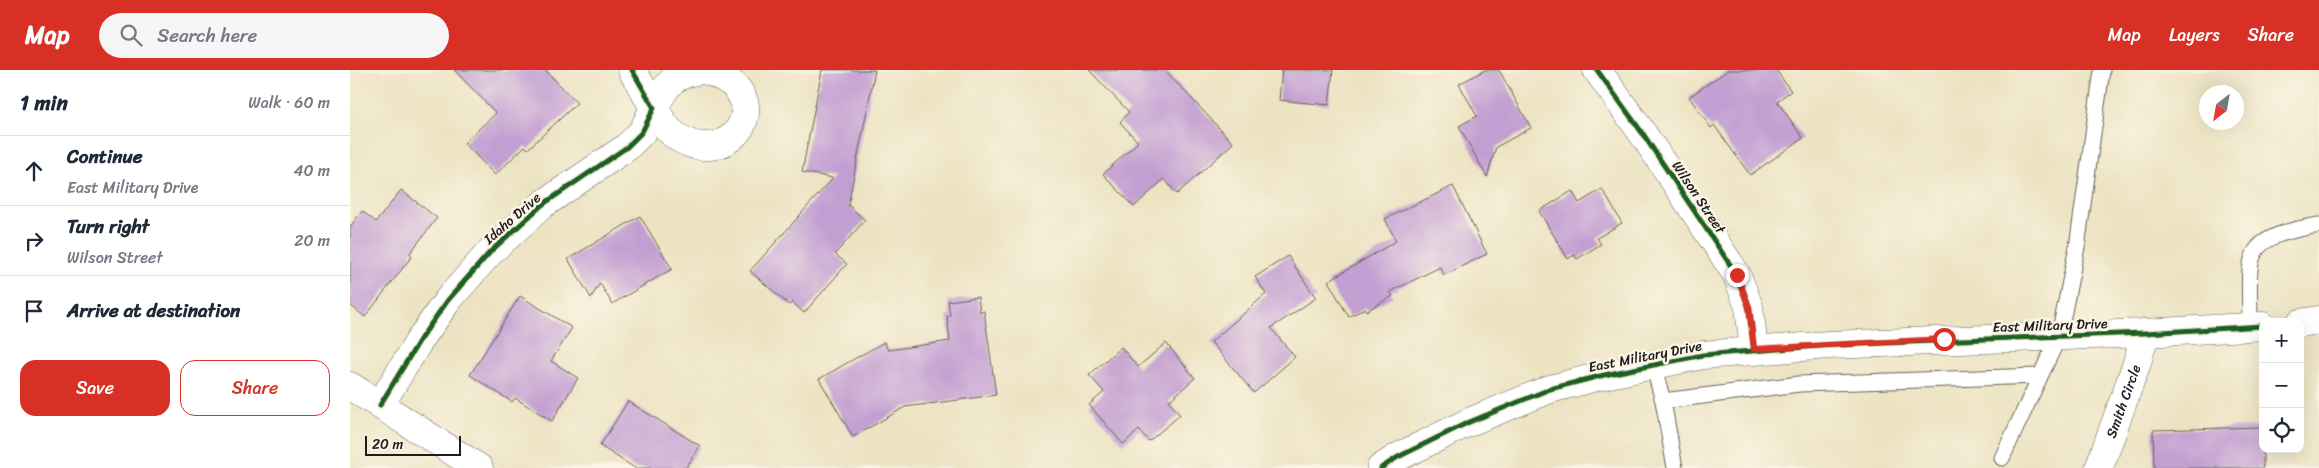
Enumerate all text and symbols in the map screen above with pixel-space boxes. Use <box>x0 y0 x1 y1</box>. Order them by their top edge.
search box <box>99 13 449 58</box>
text: Map <box>25 14 69 56</box>
text: Search here <box>157 19 257 52</box>
text: Map <box>2108 19 2141 51</box>
text: Layers <box>2169 19 2220 51</box>
text: Share <box>2248 19 2294 51</box>
icon: search <box>117 21 145 49</box>
text: 1 min <box>20 84 68 122</box>
north arrow <box>2199 85 2244 130</box>
text: Walk · 60 m <box>248 88 330 117</box>
text: Continue <box>67 140 143 173</box>
text: 40 m <box>293 156 330 185</box>
street label: Wilson Street <box>1665 156 1733 240</box>
icon: ahead <box>20 157 48 185</box>
text: East Military Drive <box>67 173 199 202</box>
street label: Idaho Drive <box>477 186 547 251</box>
text: Turn right <box>67 210 149 243</box>
text: 20 m <box>294 226 330 255</box>
icon: right <box>20 227 48 255</box>
text: Wilson Street <box>67 243 163 272</box>
route end <box>1726 264 1749 287</box>
text: Arrive at destination <box>67 294 240 327</box>
icon: arrive <box>20 297 48 325</box>
street label: East Military Drive <box>1992 311 2108 340</box>
map controls <box>2259 318 2304 453</box>
button: + <box>2259 318 2304 363</box>
route start <box>1933 328 1956 351</box>
street label: East Military Drive <box>1586 333 1704 380</box>
button: Save <box>20 360 170 416</box>
button: Share <box>180 360 330 416</box>
street label: Smith Circle <box>2099 361 2149 442</box>
button: − <box>2259 363 2304 408</box>
button: locate <box>2259 408 2304 453</box>
text: 20 m <box>372 432 403 457</box>
scale bar <box>365 433 461 456</box>

